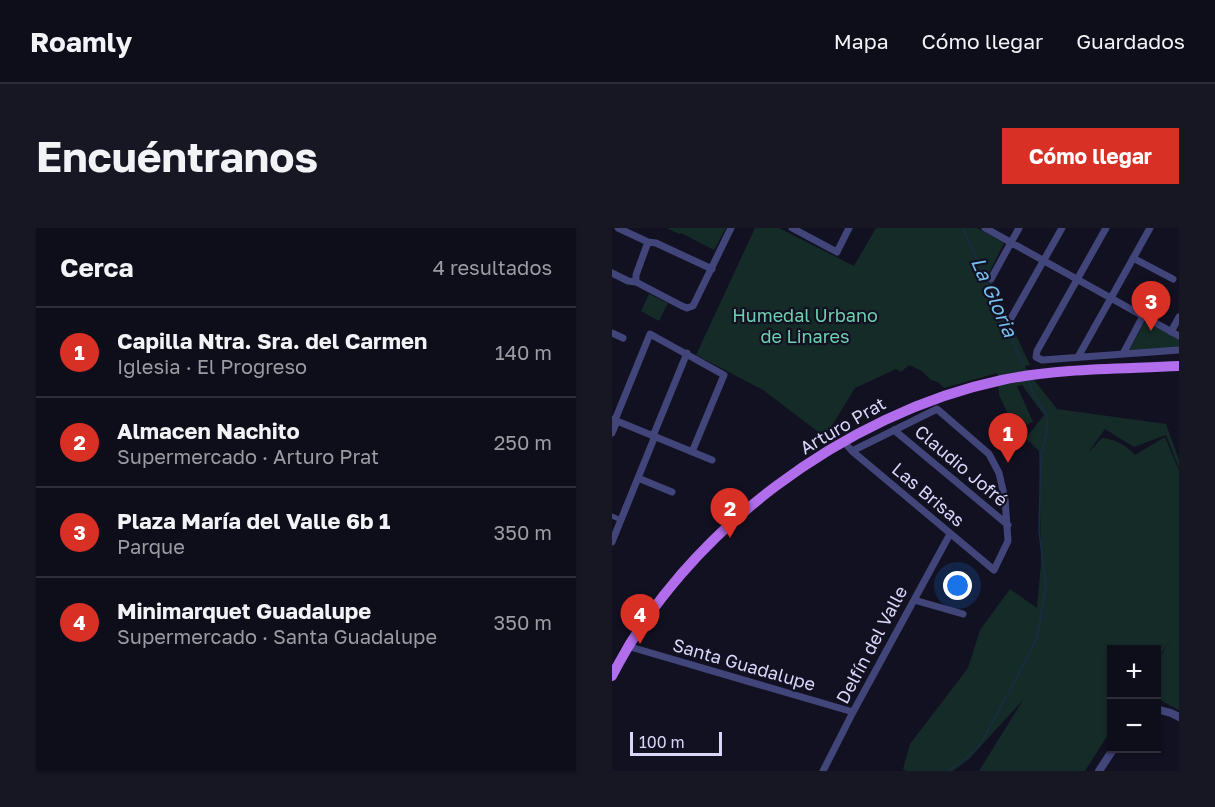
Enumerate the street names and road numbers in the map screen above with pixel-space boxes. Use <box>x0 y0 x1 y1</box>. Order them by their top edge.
street label: Arturo Prat <box>796 392 889 459</box>
street label: Claudio Jofré <box>911 420 1013 511</box>
street label: Las Brisas <box>888 458 969 531</box>
street label: Delfín del Valle <box>831 582 911 707</box>
street label: Santa Guadalupe <box>670 633 818 695</box>

